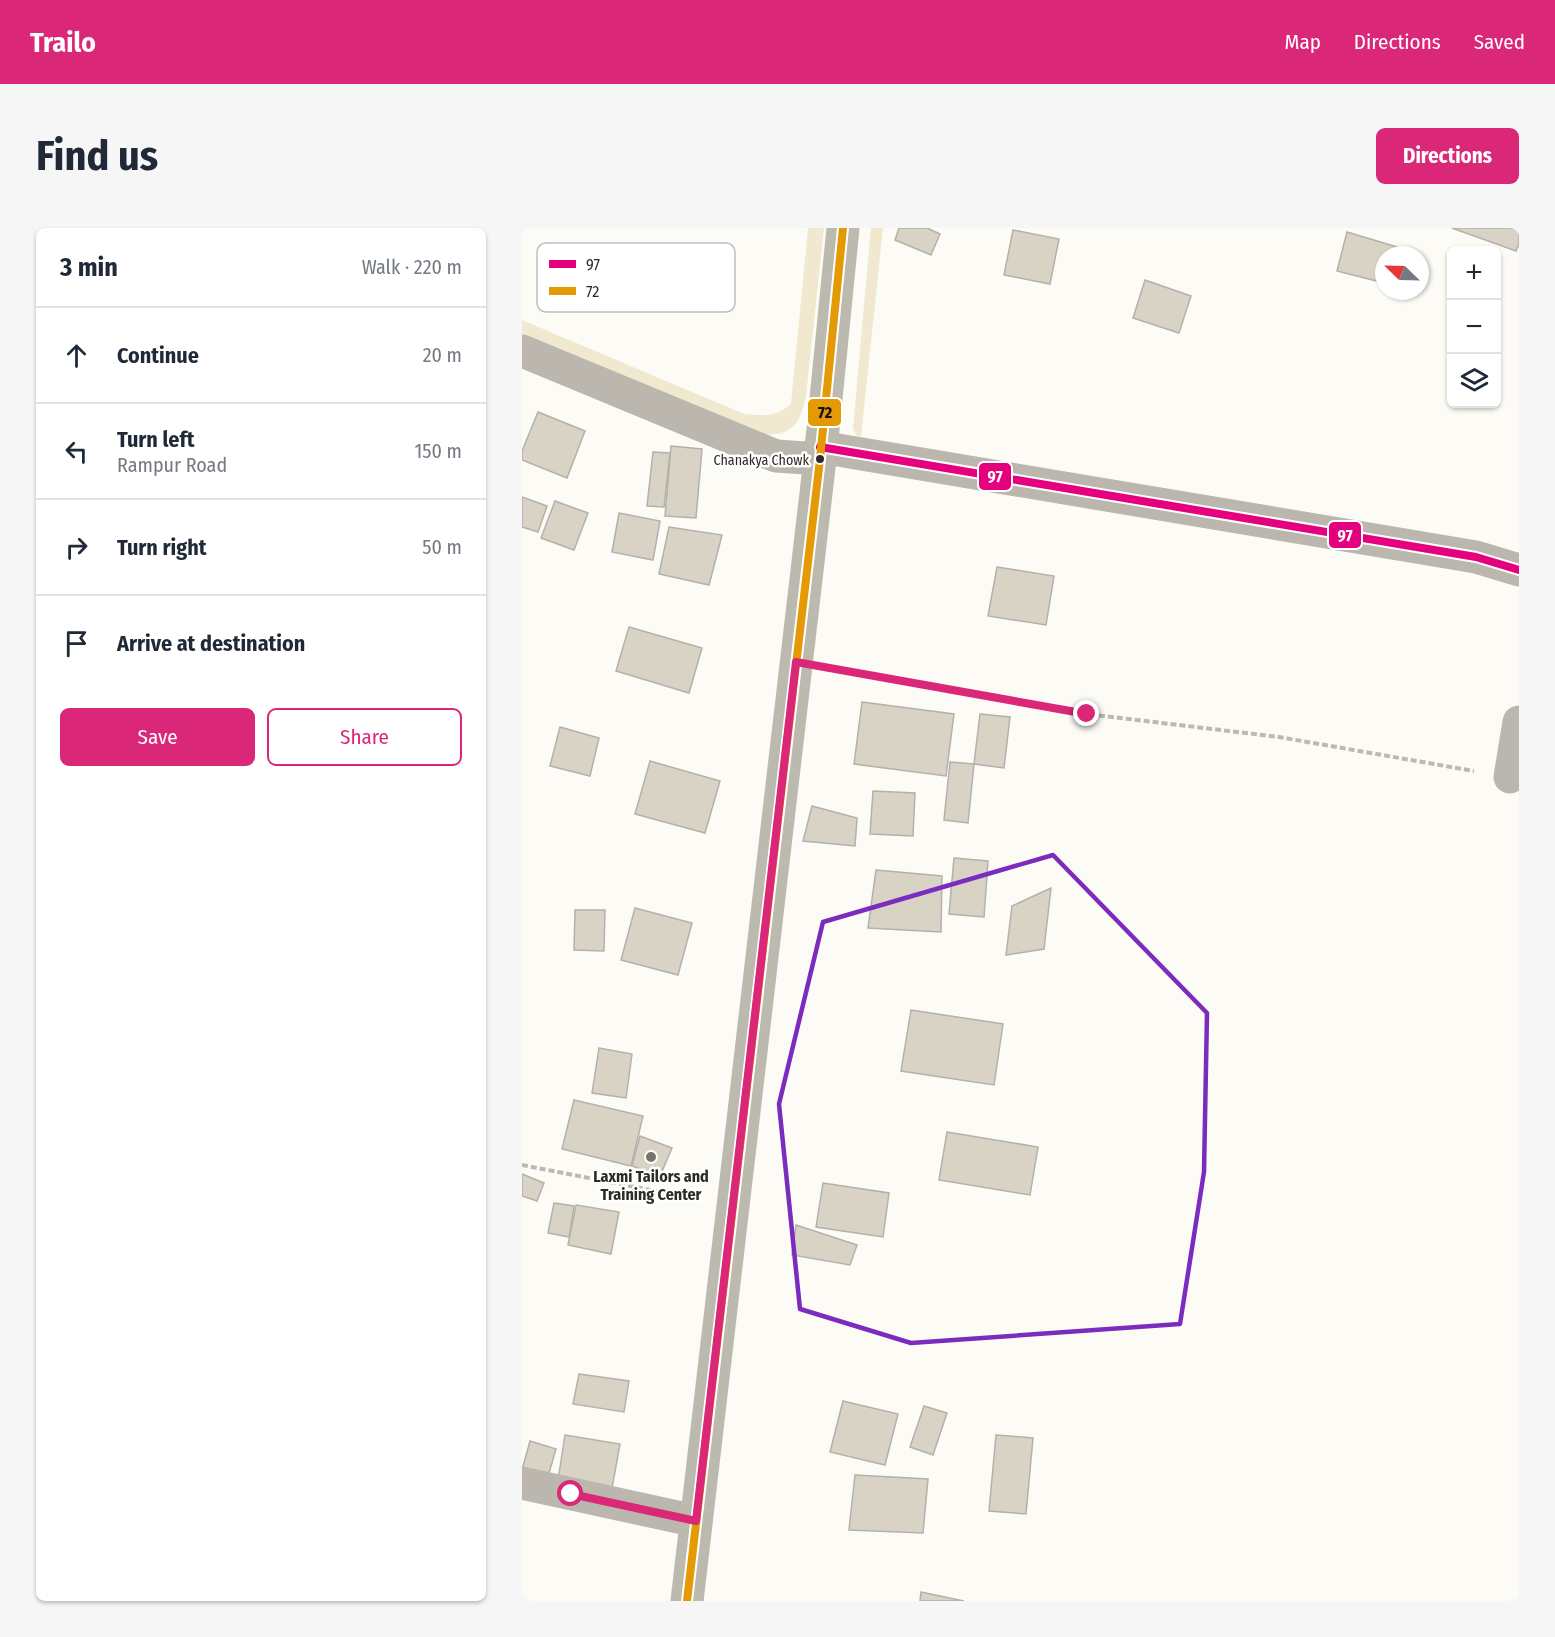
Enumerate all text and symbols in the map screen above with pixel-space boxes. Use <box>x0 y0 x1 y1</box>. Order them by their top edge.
text: Trailo <box>30 26 96 59</box>
text: Map <box>1284 29 1321 55</box>
text: Directions <box>1354 29 1441 55</box>
text: Saved <box>1474 29 1525 55</box>
button: Directions <box>1376 128 1519 184</box>
text: Find us <box>36 131 158 181</box>
legend <box>537 243 735 312</box>
north arrow <box>1375 246 1429 300</box>
map controls <box>1447 246 1501 408</box>
button: + <box>1447 246 1501 300</box>
text: 3 min <box>60 252 118 283</box>
text: Walk · 220 m <box>362 255 462 279</box>
text: 97 <box>586 255 601 274</box>
text: 72 <box>586 282 599 301</box>
button: − <box>1447 300 1501 354</box>
icon: ahead <box>60 339 93 372</box>
text: Continue <box>117 342 199 369</box>
text: 20 m <box>423 343 462 367</box>
button: layers <box>1447 354 1501 408</box>
line badge: 72 <box>807 398 842 427</box>
text: 72 <box>818 403 833 422</box>
text: Turn left <box>117 426 195 453</box>
icon: left <box>60 435 93 468</box>
text: 150 m <box>415 439 462 463</box>
place label: Chanakya Chowk <box>713 452 809 469</box>
text: Rampur Road <box>117 453 227 477</box>
marker: Chanakya Chowk <box>814 453 826 465</box>
line badge: 97 <box>978 462 1012 491</box>
text: 97 <box>988 467 1003 486</box>
line badge: 97 <box>1328 521 1362 549</box>
text: 97 <box>1338 526 1353 545</box>
icon: right <box>60 531 93 564</box>
text: Turn right <box>117 534 206 561</box>
text: 50 m <box>422 535 462 559</box>
icon: arrive <box>60 627 93 660</box>
text: Arrive at destination <box>117 630 305 657</box>
route end <box>1073 700 1099 726</box>
button: Save <box>60 708 255 766</box>
button: Share <box>267 708 462 766</box>
marker: Laxmi Tailors and Training Center <box>644 1150 658 1164</box>
place label: Laxmi Tailors and Training Center <box>593 1167 709 1204</box>
route start <box>557 1480 583 1506</box>

